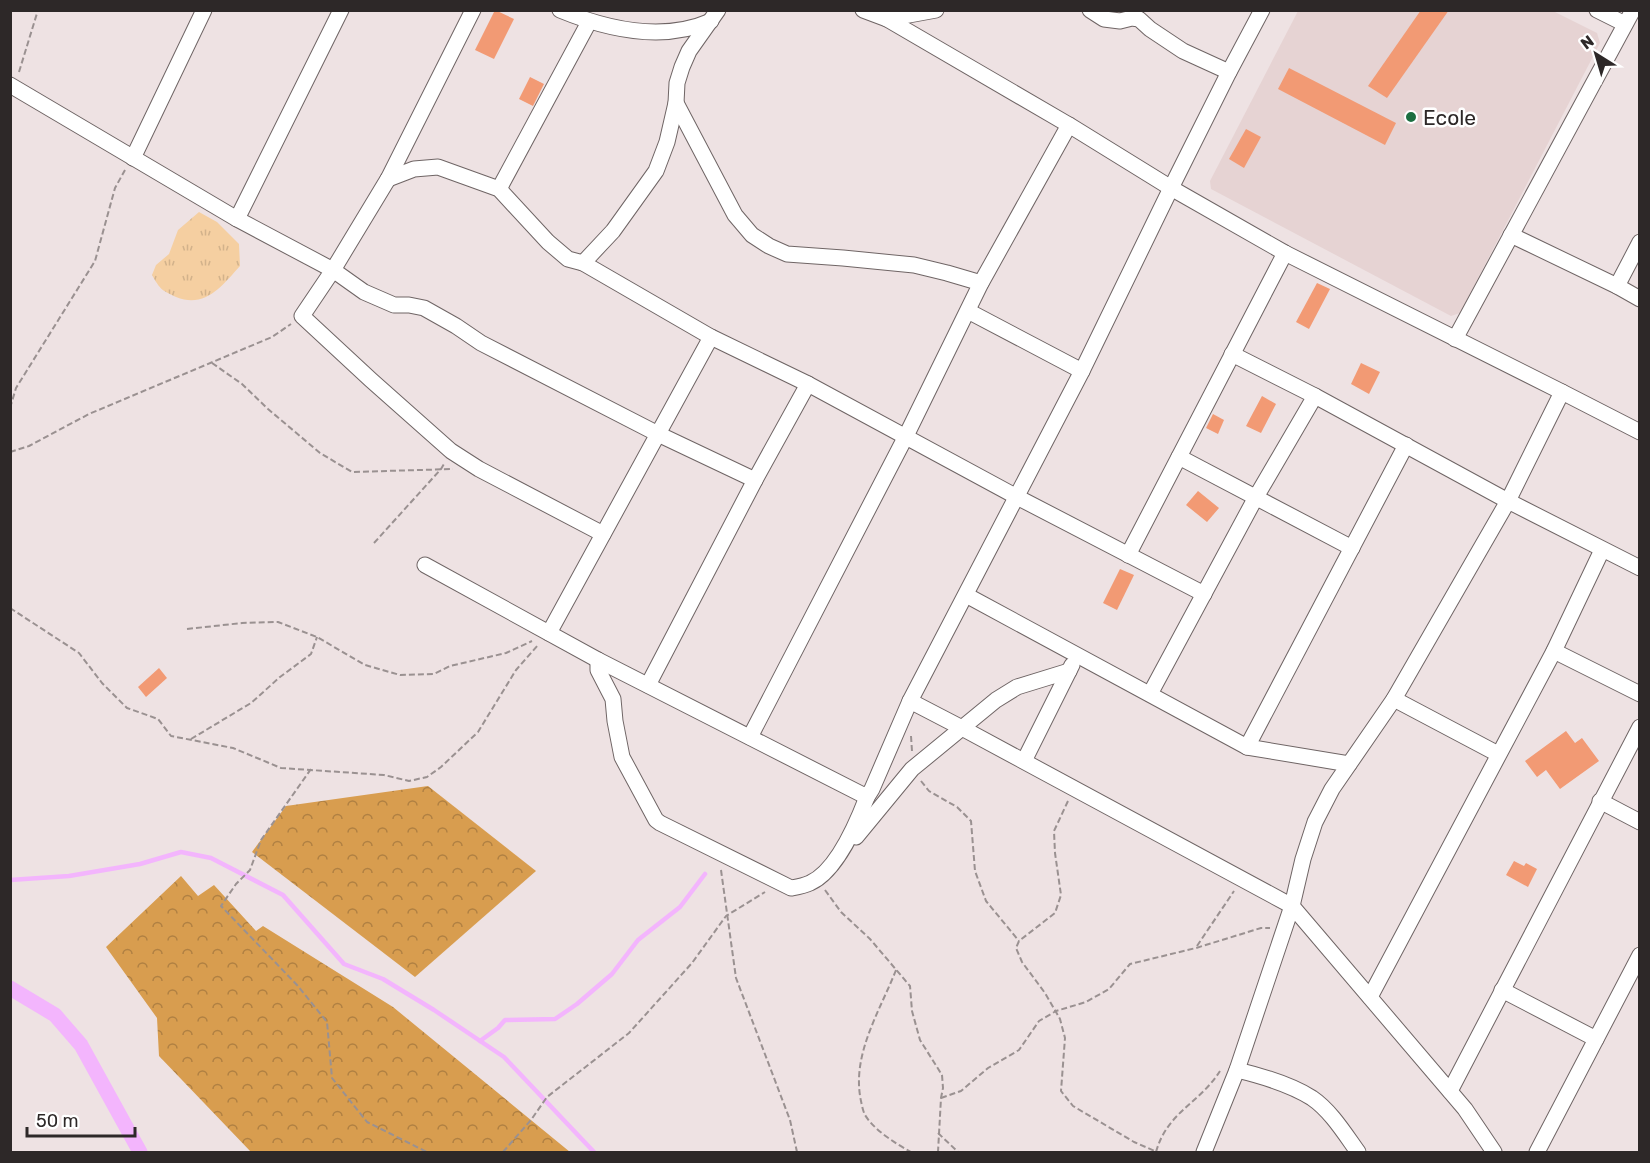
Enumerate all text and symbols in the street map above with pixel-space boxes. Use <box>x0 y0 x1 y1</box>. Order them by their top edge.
north arrow <box>1566 24 1626 84</box>
text: N <box>1577 31 1598 53</box>
place label: Ecole <box>1423 105 1476 130</box>
marker: Ecole <box>1404 110 1418 124</box>
scale bar <box>27 1100 135 1138</box>
text: 50 m <box>36 1110 79 1132</box>

